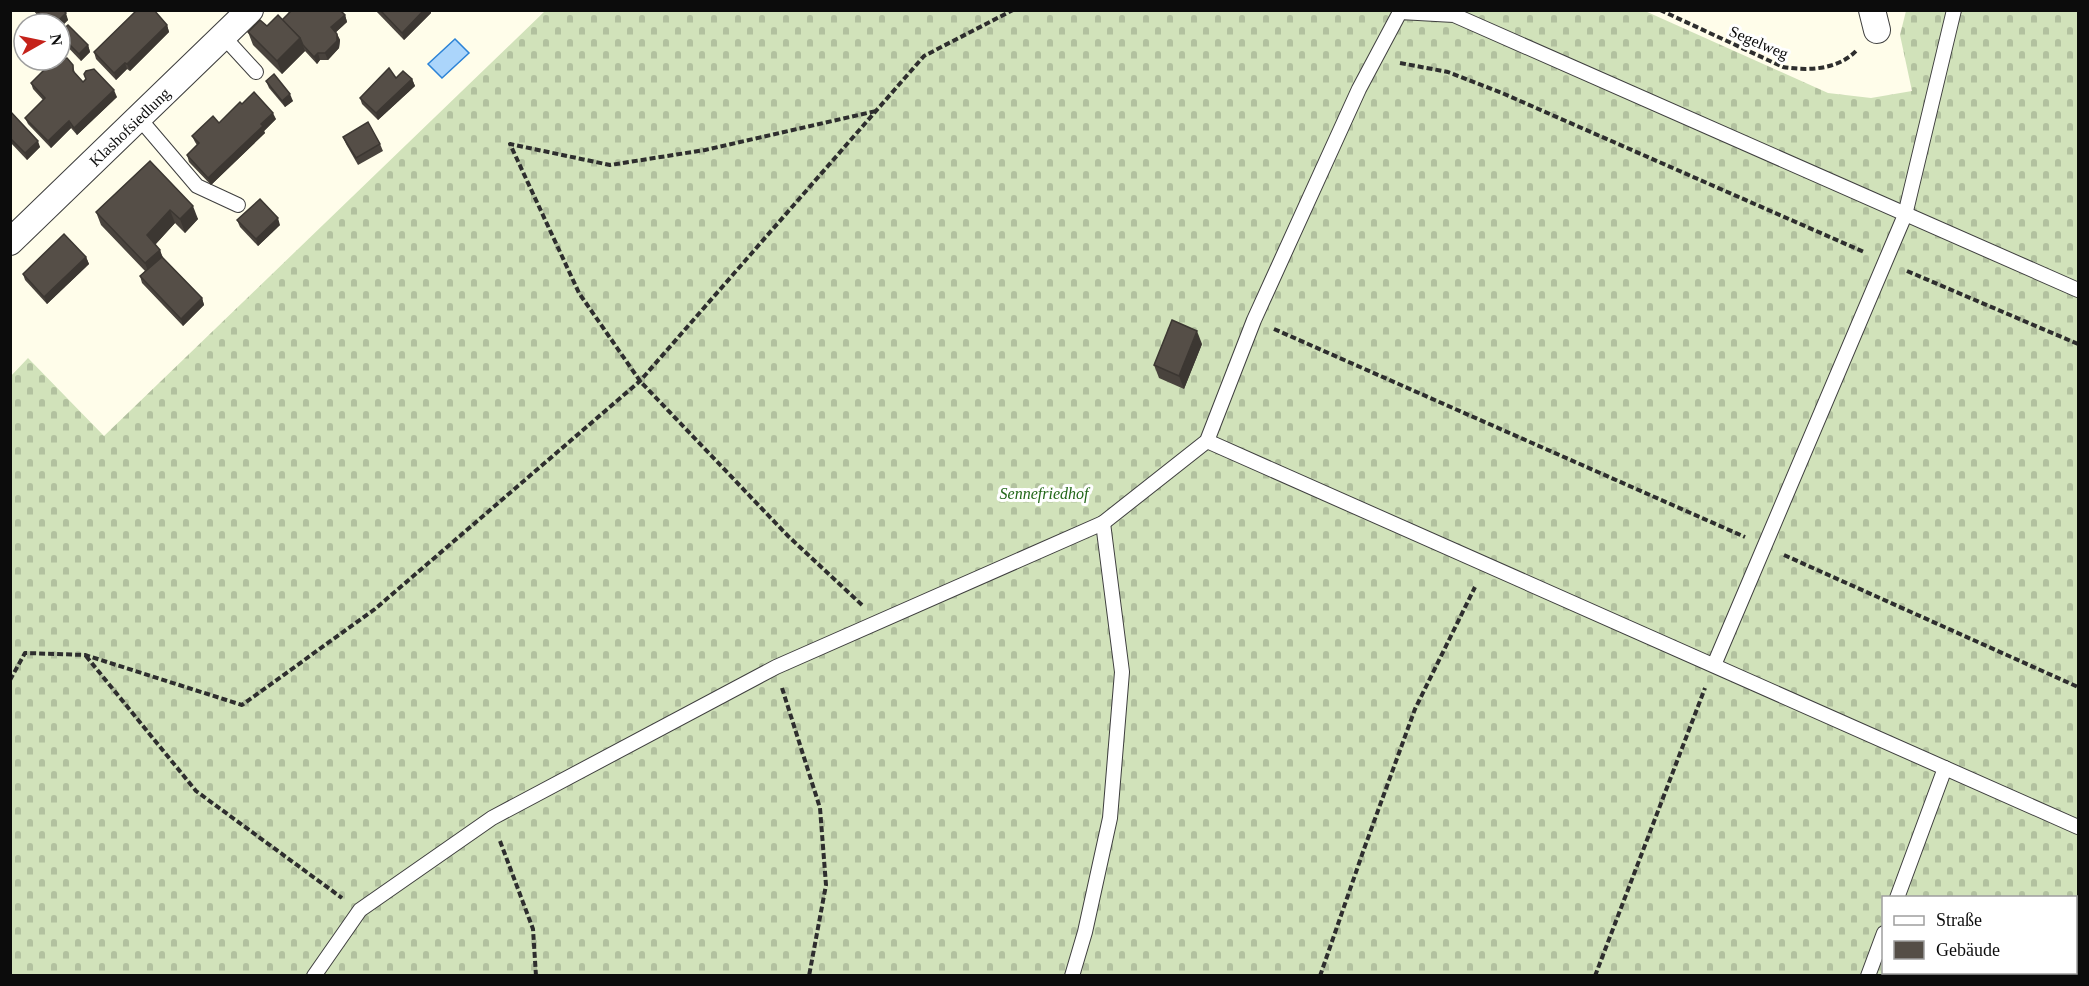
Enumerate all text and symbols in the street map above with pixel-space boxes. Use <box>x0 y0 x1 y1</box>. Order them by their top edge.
north arrow <box>12 12 72 72</box>
street label: Segelweg <box>1726 22 1791 63</box>
text: N <box>47 33 66 47</box>
street label: Klashofsiedlung <box>86 84 174 170</box>
park label: Sennefriedhof <box>1000 485 1091 503</box>
legend <box>1882 896 2077 974</box>
text: Straße <box>1936 910 1982 930</box>
text: Gebäude <box>1936 940 2000 960</box>

